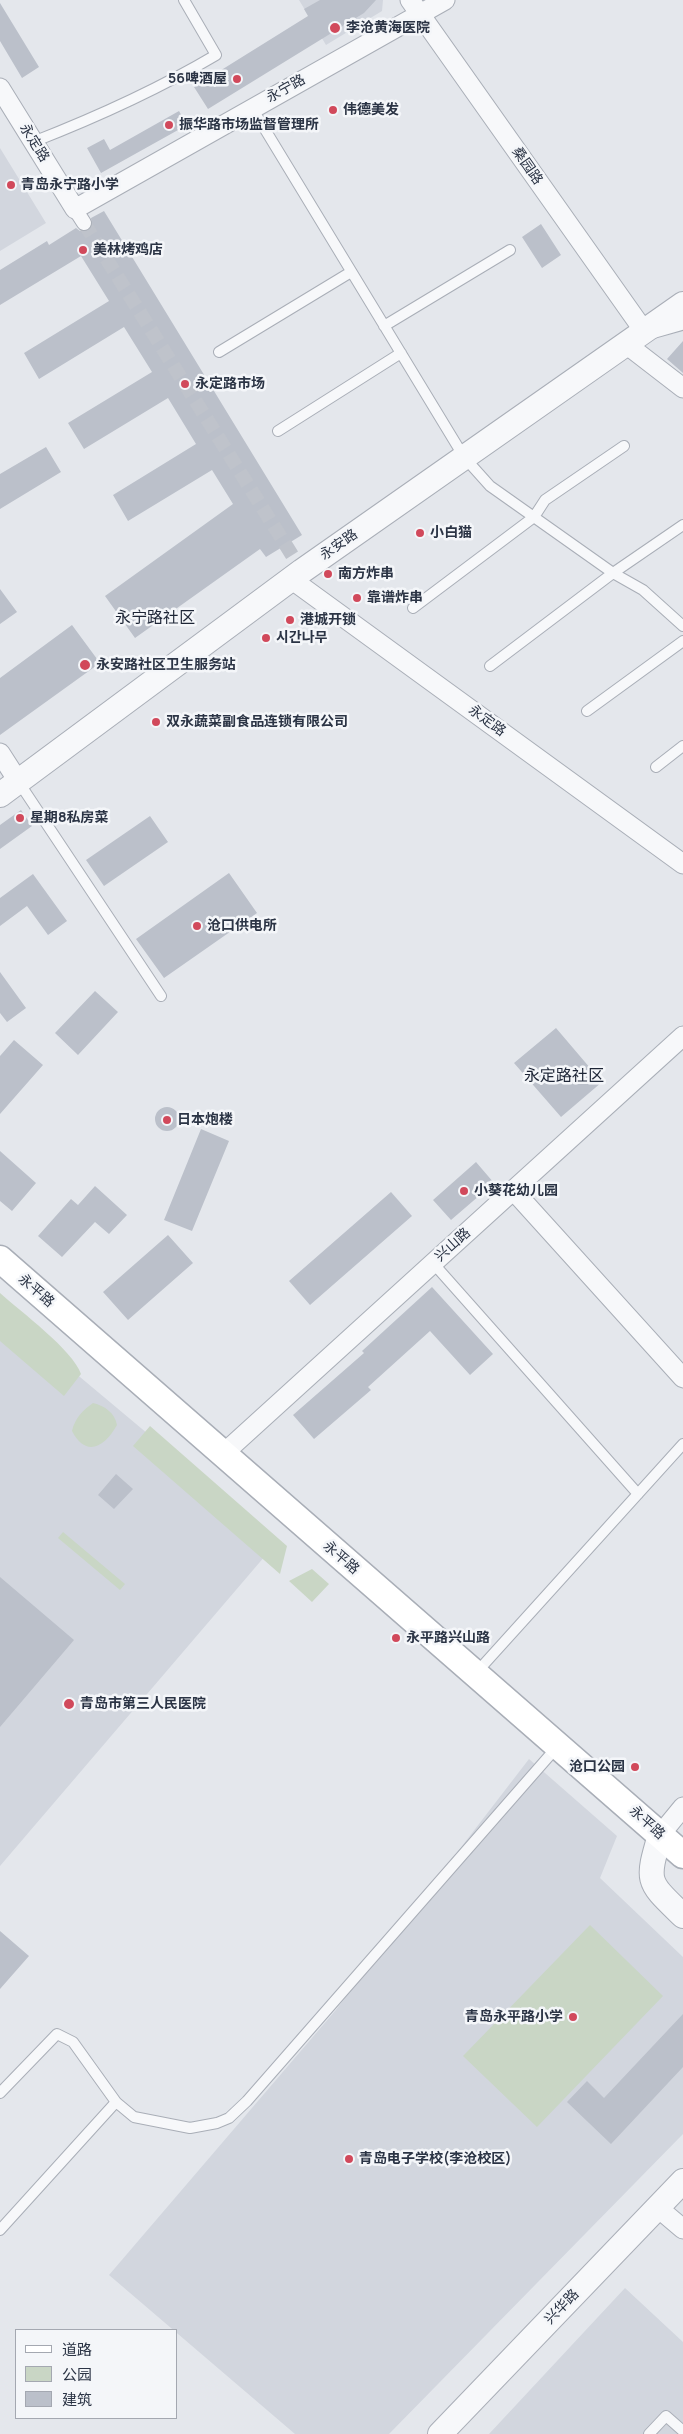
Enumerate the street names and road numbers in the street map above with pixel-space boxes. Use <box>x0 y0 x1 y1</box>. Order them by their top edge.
street label: 永宁路 <box>264 71 308 107</box>
street label: 永定路 <box>16 121 52 165</box>
street label: 桑园路 <box>508 144 546 188</box>
street label: 永安路 <box>317 526 361 564</box>
street label: 永定路 <box>465 702 509 740</box>
street label: 兴山路 <box>432 1225 474 1265</box>
street label: 永平路 <box>15 1271 57 1311</box>
street label: 永平路 <box>320 1538 362 1578</box>
street label: 永平路 <box>626 1803 668 1843</box>
street label: 兴华路 <box>541 2286 583 2328</box>

